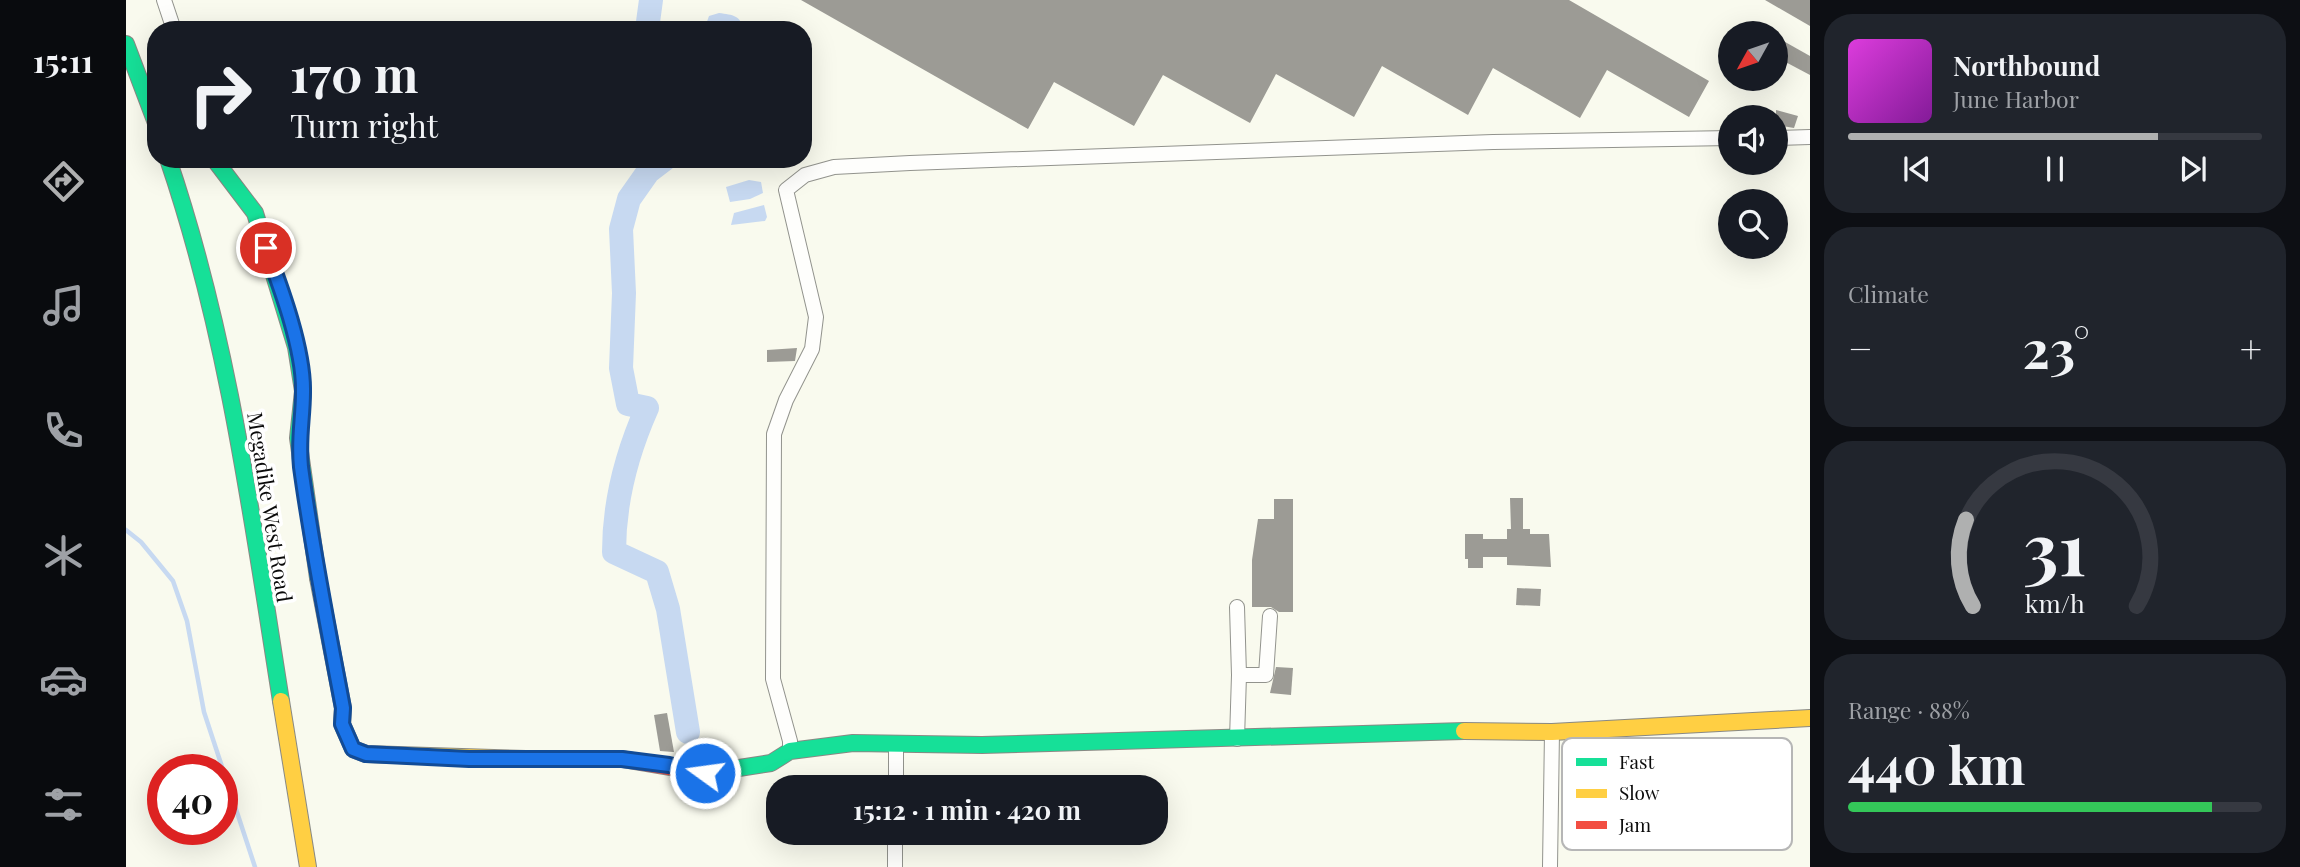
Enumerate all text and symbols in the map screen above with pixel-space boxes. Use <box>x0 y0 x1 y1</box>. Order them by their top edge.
north arrow <box>1718 21 1788 91</box>
map controls <box>1718 21 1788 259</box>
text: 15:11 <box>33 38 93 81</box>
text: 170 m <box>290 40 418 105</box>
text: Northbound <box>1953 48 2100 83</box>
icon: right <box>175 49 266 140</box>
text: June Harbor <box>1953 83 2079 114</box>
text: Turn right <box>290 103 438 146</box>
button: sound <box>1718 105 1788 175</box>
icon: previous <box>1898 150 1936 188</box>
icon: pause <box>2036 150 2074 188</box>
icon: next <box>2174 150 2212 188</box>
icon: directions <box>39 157 88 206</box>
button: search <box>1718 189 1788 259</box>
pin <box>236 218 296 278</box>
icon: arrive <box>247 229 285 267</box>
text: Climate <box>1848 278 1929 309</box>
icon: music <box>39 281 88 330</box>
text: 23° <box>2023 313 2090 382</box>
text: − <box>1848 322 1873 373</box>
text: + <box>2240 322 2262 373</box>
icon: phone <box>39 406 88 455</box>
street label: Megadike West Road <box>242 410 300 604</box>
text: 31 <box>2023 498 2087 595</box>
icon: climate <box>39 531 88 580</box>
text: km/h <box>2025 586 2085 619</box>
icon: car <box>39 655 88 704</box>
text: Range · 88% <box>1848 694 1970 725</box>
text: 440 km <box>1848 729 2025 798</box>
position arrow <box>668 736 742 810</box>
legend <box>1562 738 1792 850</box>
text: Fast <box>1619 748 1655 774</box>
speed limit sign: 40 <box>147 754 238 845</box>
text: Slow <box>1619 779 1660 805</box>
icon: filters <box>39 780 88 829</box>
text: 15:12 · 1 min · 420 m <box>853 792 1081 827</box>
text: Jam <box>1618 811 1651 837</box>

